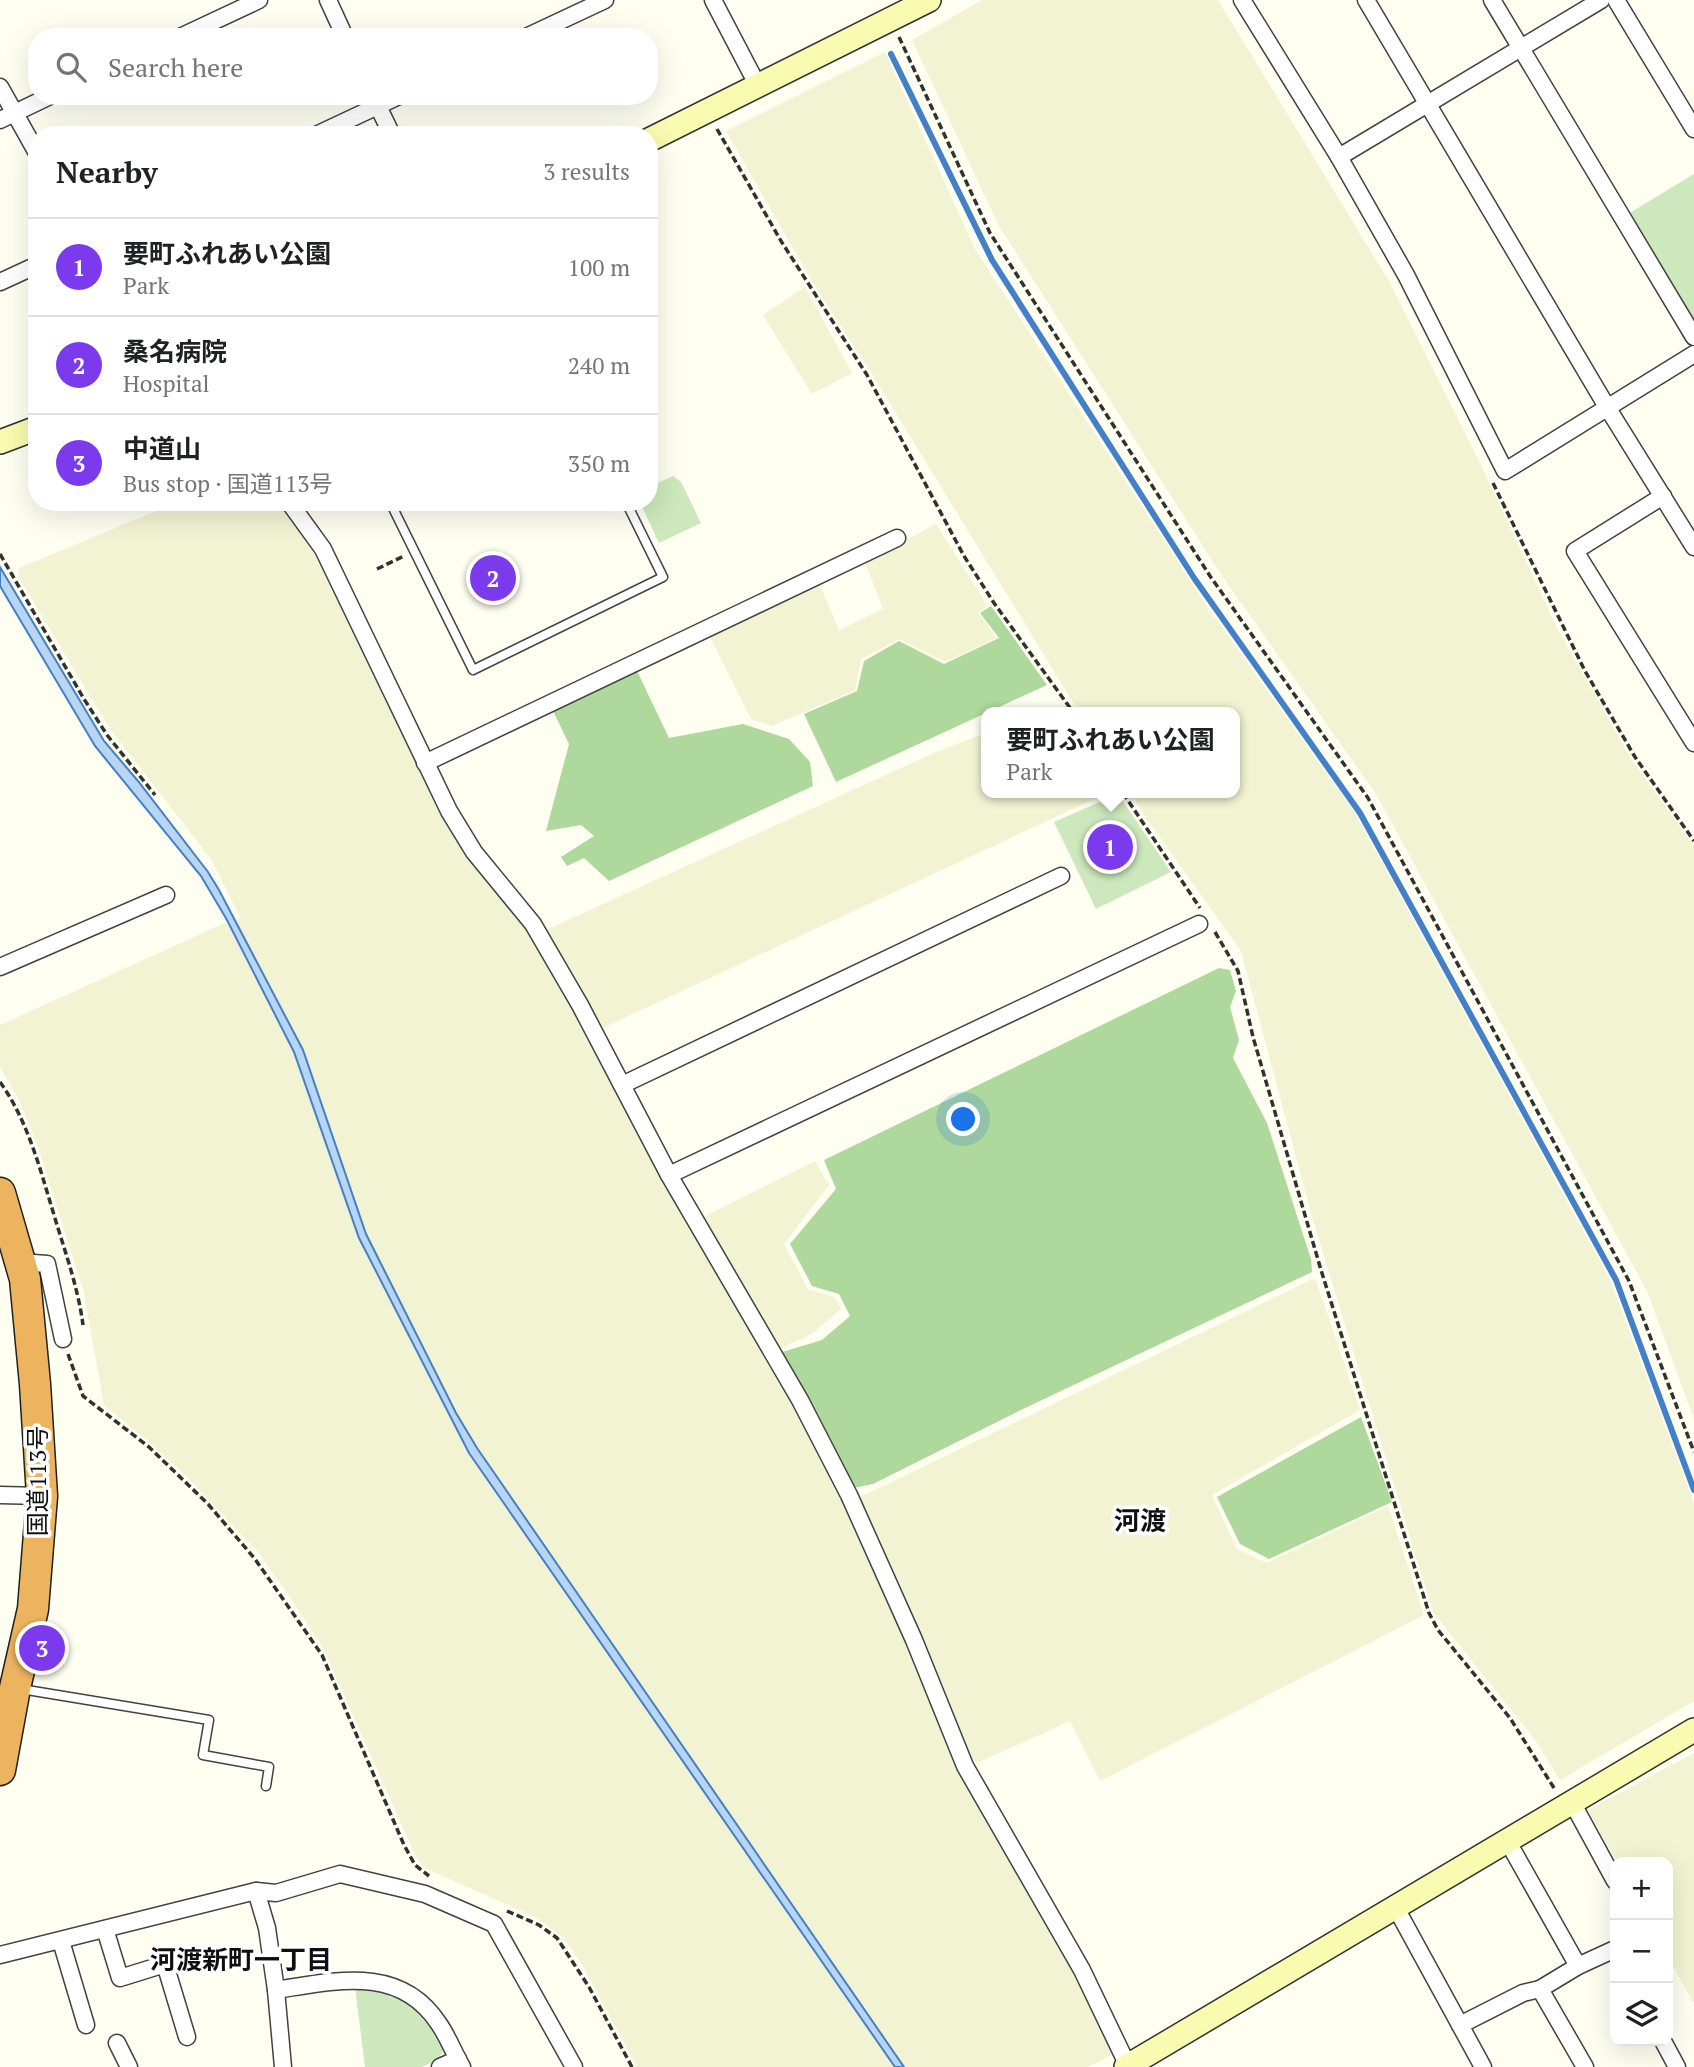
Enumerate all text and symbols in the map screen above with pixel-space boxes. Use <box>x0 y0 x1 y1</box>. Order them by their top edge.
search box <box>28 28 658 105</box>
icon: search <box>52 48 90 86</box>
text: Search here <box>108 50 243 84</box>
text: Nearby <box>56 152 158 192</box>
text: 3 results <box>543 156 630 187</box>
text: 要町ふれあい公園 <box>123 236 331 270</box>
text: 1 <box>73 252 86 283</box>
text: 100 m <box>568 252 630 283</box>
text: Park <box>123 270 169 301</box>
text: 桑名病院 <box>123 334 227 368</box>
text: 2 <box>73 350 86 381</box>
text: 240 m <box>568 350 630 381</box>
text: Hospital <box>123 368 209 399</box>
text: 中道山 <box>123 431 201 465</box>
text: 3 <box>73 448 86 479</box>
text: 350 m <box>568 448 630 479</box>
text: Bus stop · 国道113号 <box>123 468 333 499</box>
pin: 2 <box>470 552 516 604</box>
popup <box>981 707 1240 798</box>
text: 要町ふれあい公園 <box>1006 722 1215 756</box>
text: Park <box>1006 756 1053 787</box>
pin: 1 <box>1087 821 1133 873</box>
your location <box>946 1102 980 1136</box>
street label: 国道113号 <box>21 1426 53 1536</box>
district label: 河渡 <box>1114 1503 1166 1537</box>
pin: 3 <box>19 1622 65 1674</box>
map controls <box>1610 1857 1673 2046</box>
button: + <box>1610 1857 1673 1920</box>
button: − <box>1610 1920 1673 1983</box>
district label: 河渡新町一丁目 <box>150 1942 332 1976</box>
button: layers <box>1610 1983 1673 2046</box>

